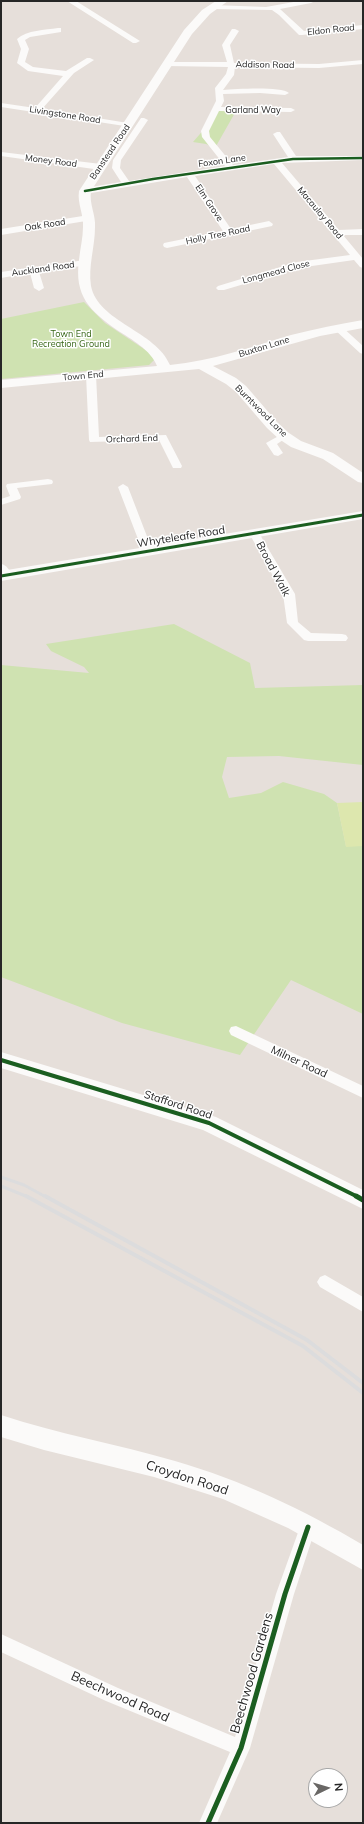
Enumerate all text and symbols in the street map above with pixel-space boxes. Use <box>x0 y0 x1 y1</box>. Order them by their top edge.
street label: Eldon Road <box>307 22 355 38</box>
street label: Addison Road <box>236 59 294 71</box>
street label: Livingstone Road <box>29 104 101 126</box>
street label: Garland Way <box>225 105 281 115</box>
street label: Banstead Road <box>88 122 132 182</box>
street label: Money Road <box>24 152 78 170</box>
street label: Foxon Lane <box>198 152 246 170</box>
street label: Elm Grove <box>193 183 225 223</box>
street label: Macaulay Road <box>295 185 345 241</box>
street label: Oak Road <box>24 216 66 234</box>
street label: Holly Tree Road <box>185 223 251 247</box>
street label: Longmead Close <box>241 258 311 286</box>
street label: Auckland Road <box>11 259 75 279</box>
park label: Town End Recreation Ground <box>32 329 110 350</box>
street label: Buxton Lane <box>237 334 291 360</box>
street label: Town End <box>62 369 104 383</box>
street label: Burntwood Lane <box>233 383 289 439</box>
street label: Orchard End <box>106 433 158 445</box>
street label: Whyteleafe Road <box>136 524 226 550</box>
street label: Broad Walk <box>253 539 293 599</box>
street label: Milner Road <box>269 1043 329 1081</box>
street label: Stafford Road <box>142 1088 214 1122</box>
street label: Croydon Road <box>144 1457 230 1499</box>
street label: Beechwood Gardens <box>227 1611 277 1735</box>
street label: Beechwood Road <box>68 1668 172 1726</box>
north arrow <box>308 1768 348 1808</box>
text: N <box>332 1782 346 1792</box>

